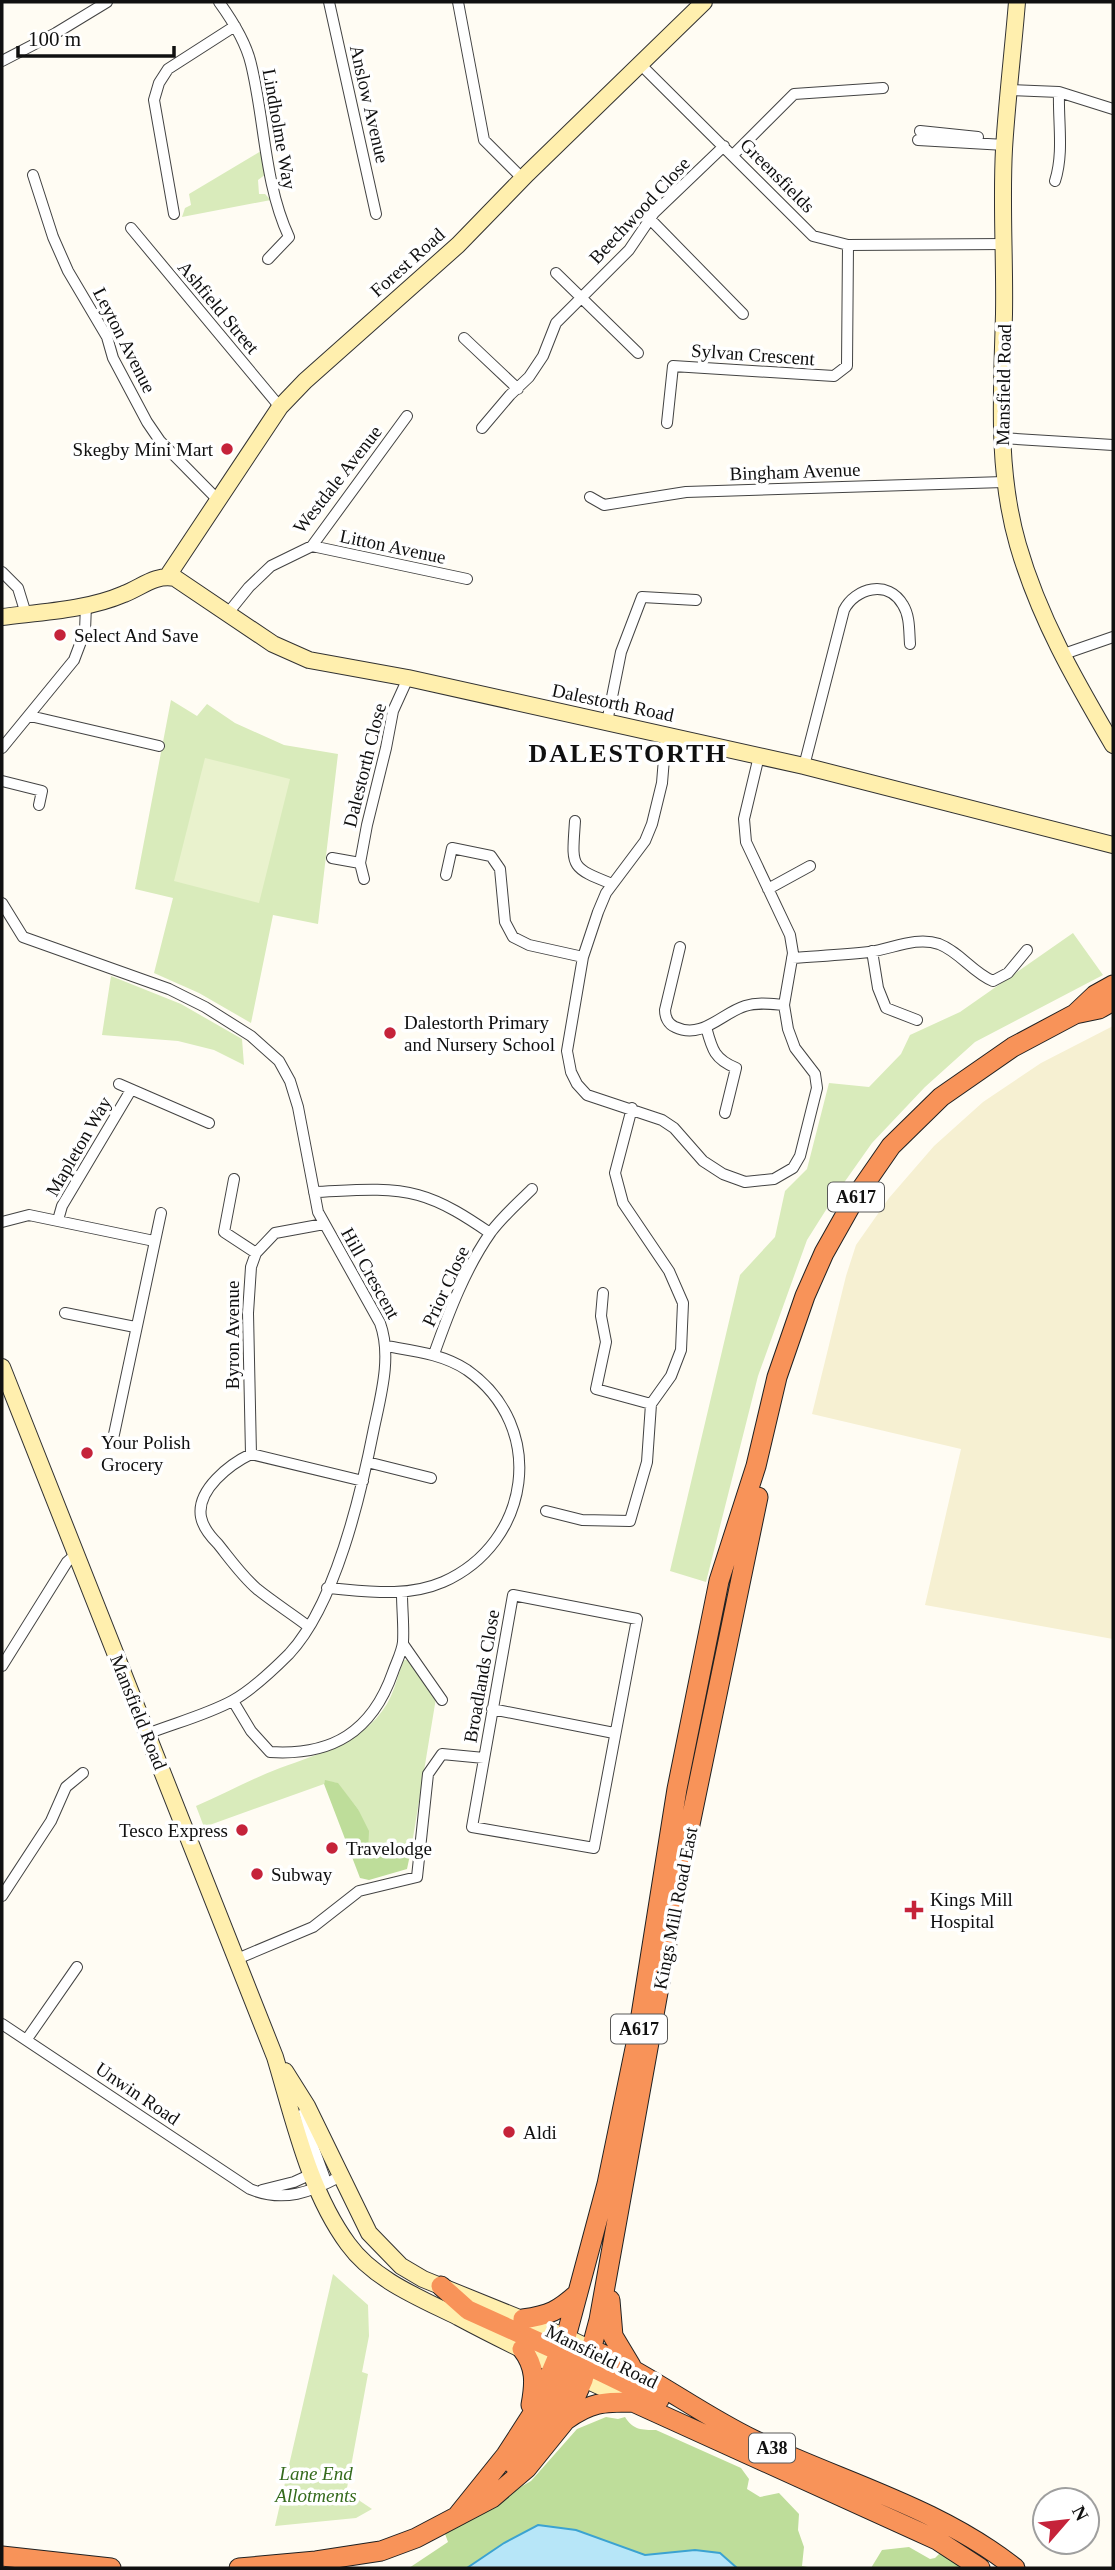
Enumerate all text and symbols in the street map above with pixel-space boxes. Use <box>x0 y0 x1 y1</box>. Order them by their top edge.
scale bar <box>18 14 173 58</box>
text: 100 m <box>28 27 81 51</box>
street label: Anslow Avenue <box>346 43 393 165</box>
street label: Lindholme Way <box>259 67 301 192</box>
street label: Greensfields <box>736 134 819 217</box>
street label: Beechwood Close <box>585 153 694 268</box>
street label: Forest Road <box>366 223 449 301</box>
street label: Ashfield Street <box>174 257 264 358</box>
street label: Leyton Avenue <box>89 284 160 396</box>
street label: Mansfield Road <box>992 323 1015 446</box>
street label: Sylvan Crescent <box>690 340 816 369</box>
street label: Westdale Avenue <box>289 421 386 537</box>
place label: Skegby Mini Mart <box>73 439 214 460</box>
marker: Skegby Mini Mart <box>219 441 235 457</box>
street label: Bingham Avenue <box>729 459 861 484</box>
street label: Litton Avenue <box>338 525 448 568</box>
place label: Select And Save <box>74 625 199 646</box>
marker: Select And Save <box>52 627 68 643</box>
street label: Dalestorth Road <box>550 679 676 726</box>
street label: Dalestorth Close <box>339 701 390 829</box>
district label: DALESTORTH <box>528 739 728 768</box>
place label: Dalestorth Primary and Nursery School <box>404 1012 555 1055</box>
marker: Dalestorth Primary and Nursery School <box>382 1025 398 1041</box>
street label: Mapleton Way <box>41 1092 116 1200</box>
road number: A617 <box>828 1182 884 1212</box>
street label: Hill Crescent <box>337 1224 405 1323</box>
street label: Prior Close <box>418 1243 473 1330</box>
street label: Byron Avenue <box>222 1281 243 1389</box>
place label: Your Polish Grocery <box>101 1432 191 1475</box>
marker: Your Polish Grocery <box>79 1445 95 1461</box>
street label: Broadlands Close <box>459 1608 504 1744</box>
street label: Mansfield Road <box>106 1652 171 1773</box>
place label: Tesco Express <box>119 1820 228 1841</box>
marker: Tesco Express <box>234 1822 250 1838</box>
street label: Kings Mill Road East <box>649 1824 702 1991</box>
place label: Travelodge <box>346 1838 432 1859</box>
marker: Travelodge <box>324 1840 340 1856</box>
place label: Subway <box>271 1864 333 1885</box>
marker: Subway <box>249 1866 265 1882</box>
place label: Kings Mill Hospital <box>930 1889 1013 1932</box>
marker: Kings Mill Hospital <box>904 1900 924 1920</box>
road number: A617 <box>611 2014 667 2043</box>
street label: Unwin Road <box>92 2058 184 2129</box>
place label: Aldi <box>523 2122 557 2143</box>
marker: Aldi <box>501 2124 517 2140</box>
street label: Mansfield Road <box>542 2320 662 2393</box>
road number: A38 <box>749 2434 795 2462</box>
park label: Lane End Allotments <box>273 2463 357 2506</box>
north arrow <box>1031 2486 1101 2556</box>
text: N <box>1068 2502 1093 2524</box>

